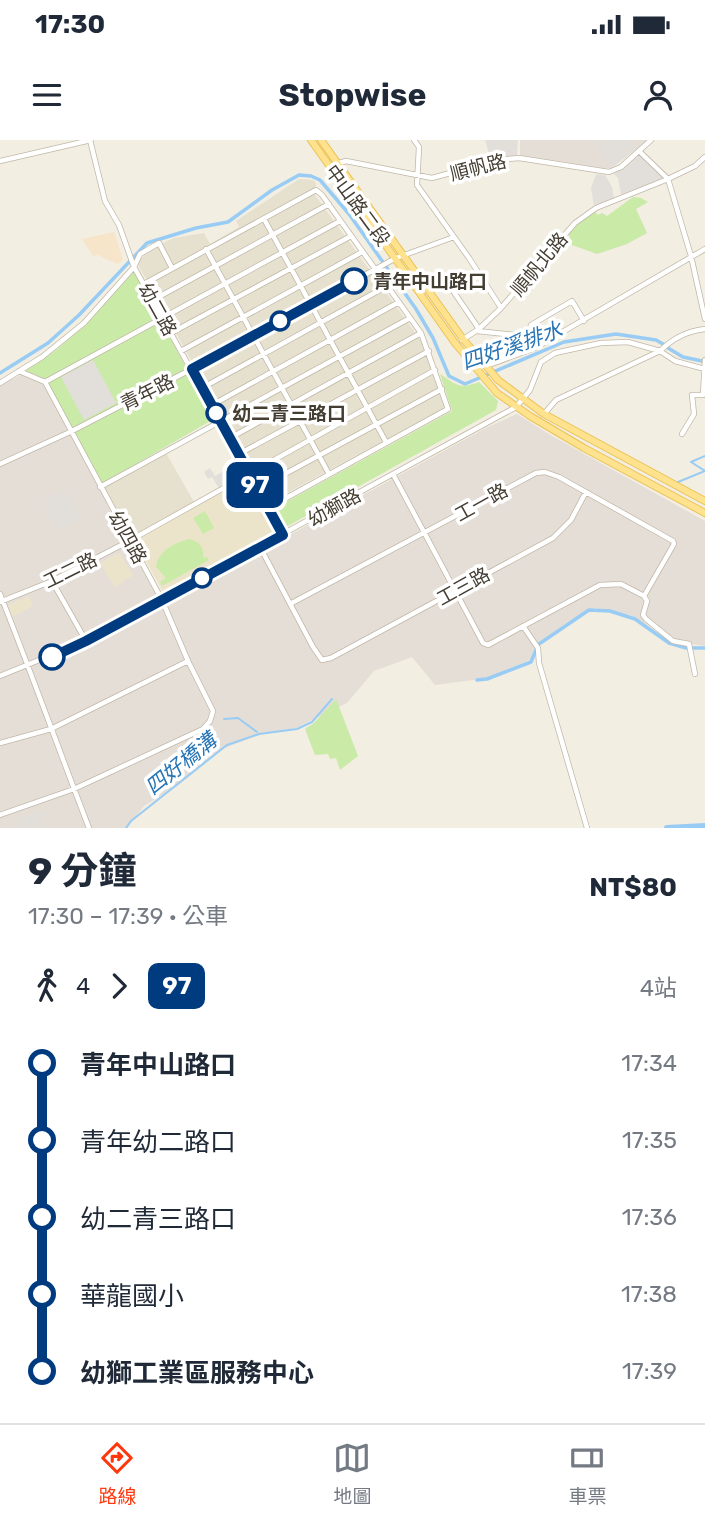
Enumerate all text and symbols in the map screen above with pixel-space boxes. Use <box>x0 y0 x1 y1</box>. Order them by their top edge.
text: 17:30 <box>35 9 105 40</box>
icon: menu <box>28 76 66 114</box>
text: Stopwise <box>278 76 427 114</box>
icon: person <box>639 76 677 114</box>
street label: 順帆路 <box>448 149 509 186</box>
street label: 中山路二段 <box>320 160 395 250</box>
street label: 順帆北路 <box>506 228 573 301</box>
marker: 青年中山路口 <box>341 268 367 294</box>
place label: 青年中山路口 <box>373 270 487 293</box>
street label: 幼二路 <box>134 279 181 340</box>
unlabelled marker <box>270 311 290 331</box>
water label: 四好溪排水 <box>458 316 566 374</box>
street label: 青年路 <box>117 369 178 416</box>
place label: 幼二青三路口 <box>232 402 346 425</box>
marker: 幼二青三路口 <box>206 403 226 423</box>
line badge: 97 <box>224 462 286 508</box>
text: 97 <box>240 471 270 499</box>
street label: 工一路 <box>451 479 512 526</box>
street label: 幼獅路 <box>304 484 365 531</box>
street label: 幼四路 <box>104 507 151 568</box>
street label: 工二路 <box>40 548 101 593</box>
street label: 工三路 <box>433 563 494 610</box>
unlabelled marker <box>192 568 212 588</box>
unlabelled marker <box>39 644 65 670</box>
water label: 四好橋溝 <box>140 726 224 800</box>
text: 9 分鐘 <box>28 848 136 894</box>
text: NT$80 <box>589 872 677 903</box>
text: 17:30 – 17:39 · 公車 <box>28 902 228 930</box>
icon: walk <box>28 967 66 1005</box>
icon: forward <box>100 967 138 1005</box>
text: 4 <box>76 972 90 1000</box>
text: 97 <box>162 972 191 1000</box>
text: 4站 <box>640 974 677 1002</box>
text: 17:34 <box>621 1049 677 1077</box>
text: 青年中山路口 <box>80 1050 236 1081</box>
text: 17:35 <box>622 1126 677 1154</box>
text: 青年幼二路口 <box>80 1127 236 1158</box>
text: 17:36 <box>622 1203 677 1231</box>
text: 幼二青三路口 <box>80 1204 236 1235</box>
text: 17:38 <box>621 1280 677 1308</box>
text: 華龍國小 <box>80 1281 184 1312</box>
text: 17:39 <box>622 1357 677 1385</box>
text: 幼獅工業區服務中心 <box>80 1358 314 1389</box>
tab: 路線 <box>98 1439 137 1508</box>
tab: 地圖 <box>333 1439 372 1508</box>
tab: 車票 <box>568 1439 607 1508</box>

